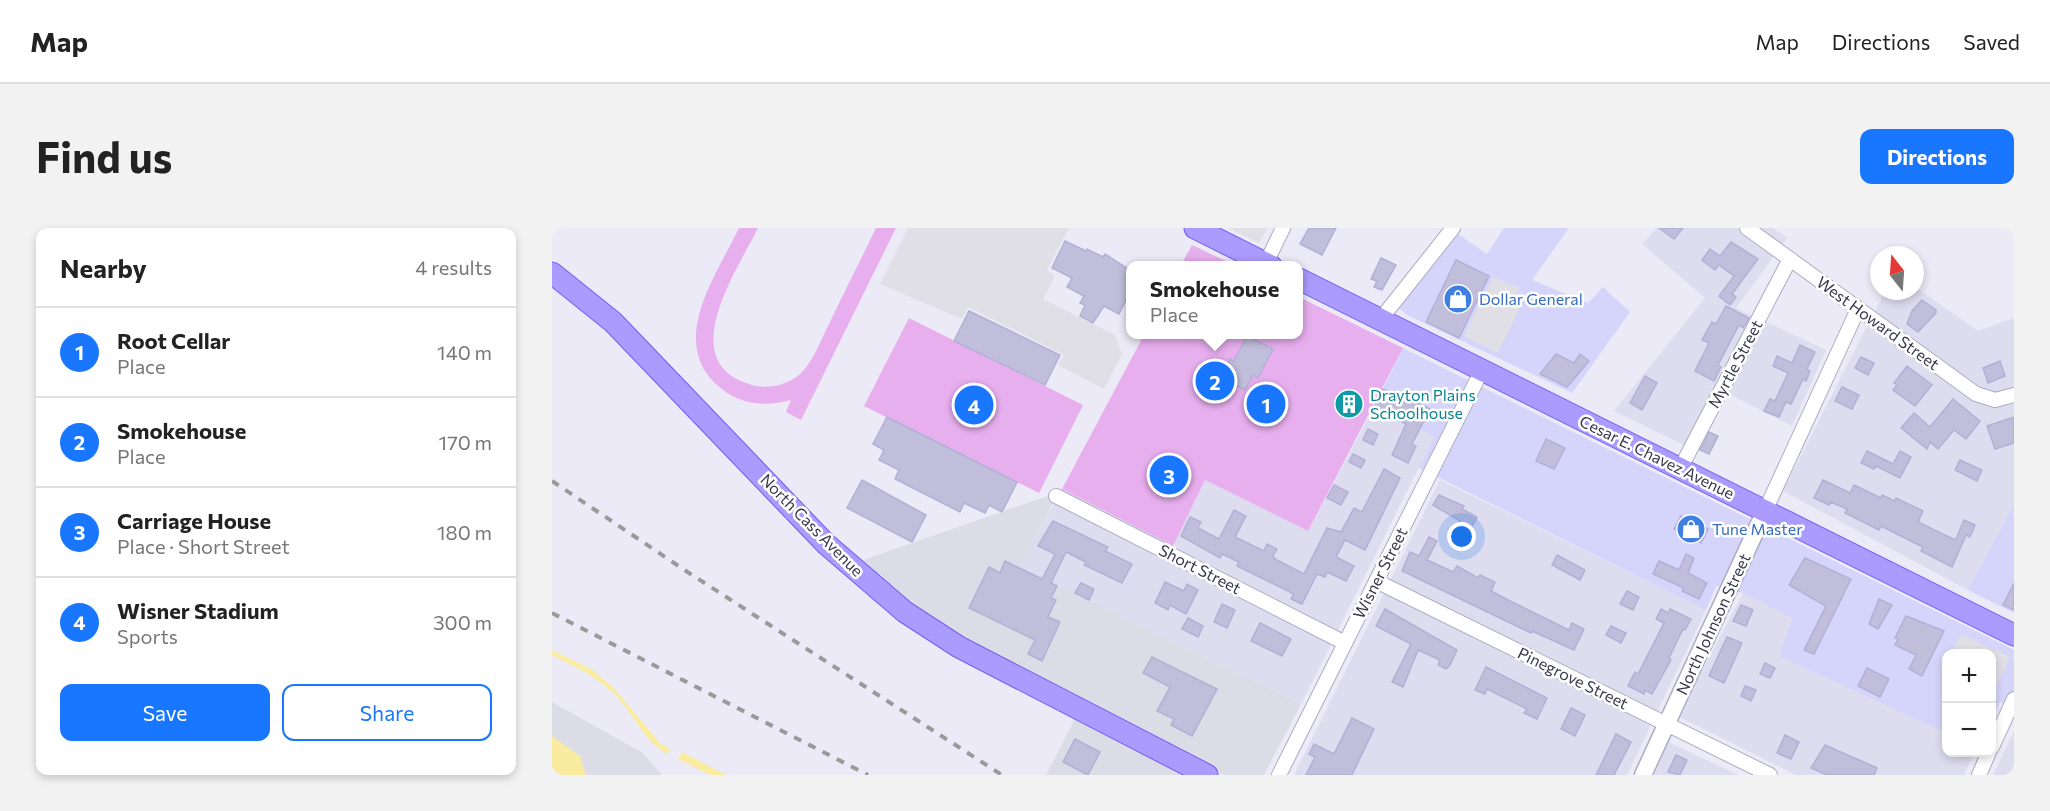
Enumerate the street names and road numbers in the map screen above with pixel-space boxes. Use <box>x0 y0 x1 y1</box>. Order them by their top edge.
street label: West Howard Street <box>1813 272 1943 374</box>
street label: Myrtle Street <box>1703 316 1766 411</box>
street label: Cesar E. Chavez Avenue <box>1577 411 1738 502</box>
street label: North Cass Avenue <box>757 469 868 580</box>
street label: Wisner Street <box>1348 524 1411 622</box>
street label: Short Street <box>1156 540 1245 597</box>
street label: North Johnson Street <box>1671 550 1754 697</box>
street label: Pinegrove Street <box>1515 643 1632 713</box>

